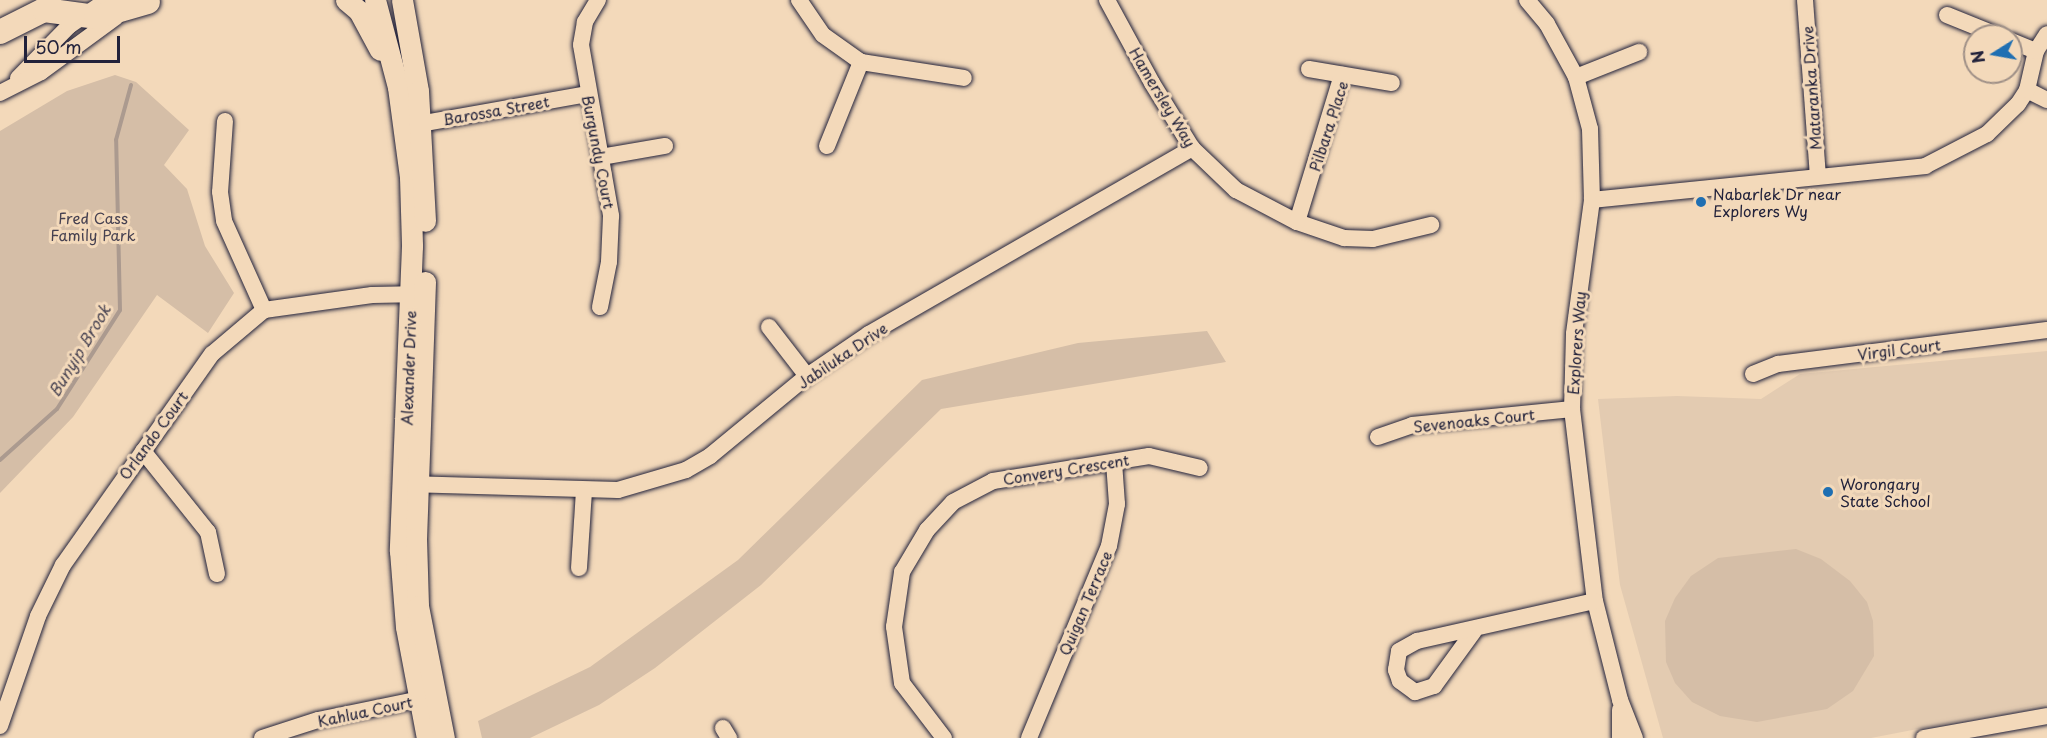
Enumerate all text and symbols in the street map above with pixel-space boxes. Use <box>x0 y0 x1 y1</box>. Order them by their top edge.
scale bar <box>27 24 123 62</box>
north arrow <box>1963 24 2023 84</box>
street label: Mataranka Drive <box>1798 25 1824 151</box>
text: 50 m <box>35 33 82 60</box>
street label: Hamersley Way <box>1126 44 1200 150</box>
text: N <box>1964 49 1990 66</box>
street label: Pilbara Place <box>1305 78 1351 174</box>
street label: Barossa Street <box>441 92 551 128</box>
street label: Burgundy Court <box>579 94 619 210</box>
place label: Nabarlek Dr near Explorers Wy <box>1713 184 1843 219</box>
marker: Nabarlek Dr near Explorers Wy <box>1694 195 1708 209</box>
park label: Fred Cass Family Park <box>50 208 136 243</box>
street label: Explorers Way <box>1563 291 1589 395</box>
water label: Bunyip Brook <box>44 300 114 400</box>
street label: Alexander Drive <box>397 310 419 426</box>
street label: Jabiluka Drive <box>793 318 891 392</box>
street label: Virgil Court <box>1856 335 1942 363</box>
street label: Orlando Court <box>115 388 191 482</box>
street label: Sevenoaks Court <box>1412 405 1536 435</box>
street label: Convery Crescent <box>1001 450 1131 488</box>
place label: Worongary State School <box>1840 474 1931 509</box>
marker: Worongary State School <box>1821 485 1835 499</box>
street label: Quigan Terrace <box>1055 548 1115 658</box>
street label: Kahlua Court <box>316 692 414 730</box>

